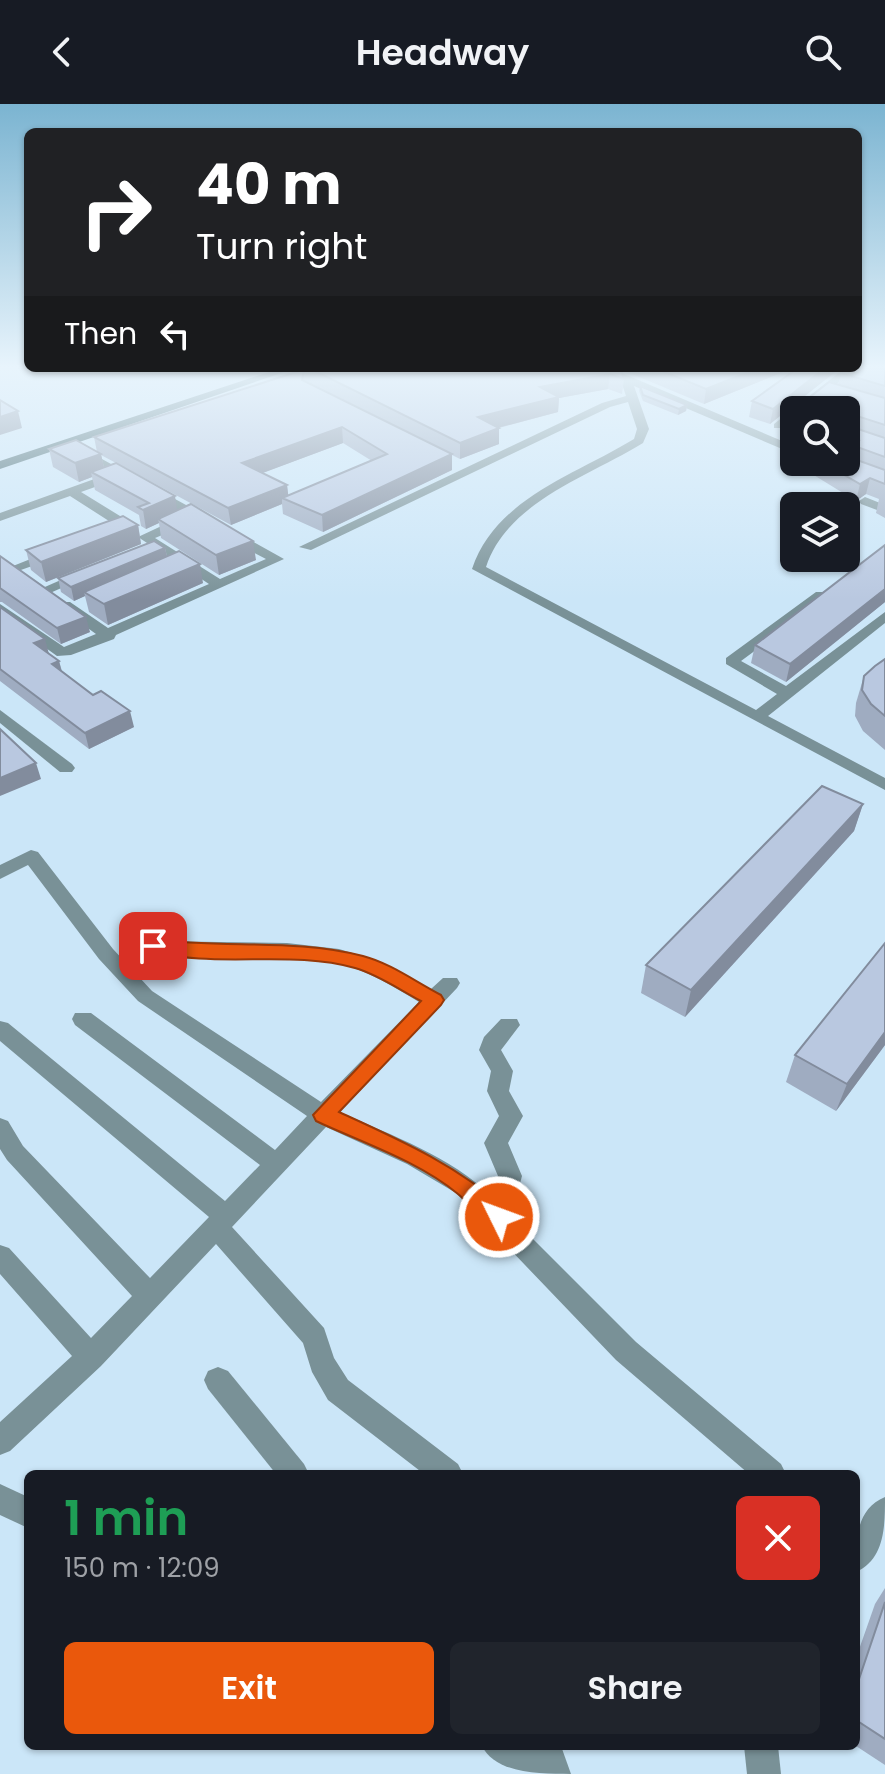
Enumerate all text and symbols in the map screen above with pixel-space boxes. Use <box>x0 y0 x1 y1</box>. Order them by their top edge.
text: Headway <box>356 27 529 78</box>
icon: back <box>40 30 84 74</box>
icon: search <box>801 30 845 74</box>
text: 40 m <box>196 145 342 224</box>
icon: right <box>64 160 168 264</box>
text: Turn right <box>196 221 367 272</box>
text: Then <box>64 312 137 355</box>
icon: left <box>153 312 197 356</box>
map controls <box>780 396 860 572</box>
button: search <box>780 396 860 476</box>
button: layers <box>780 492 860 572</box>
pin <box>119 912 187 980</box>
icon: arrive <box>131 924 175 968</box>
position arrow <box>457 1175 541 1259</box>
text: 1 min <box>64 1485 188 1552</box>
button: close <box>736 1496 820 1580</box>
text: 150 m · 12:09 <box>64 1550 220 1586</box>
button: Exit <box>64 1642 434 1734</box>
button: Share <box>450 1642 820 1734</box>

